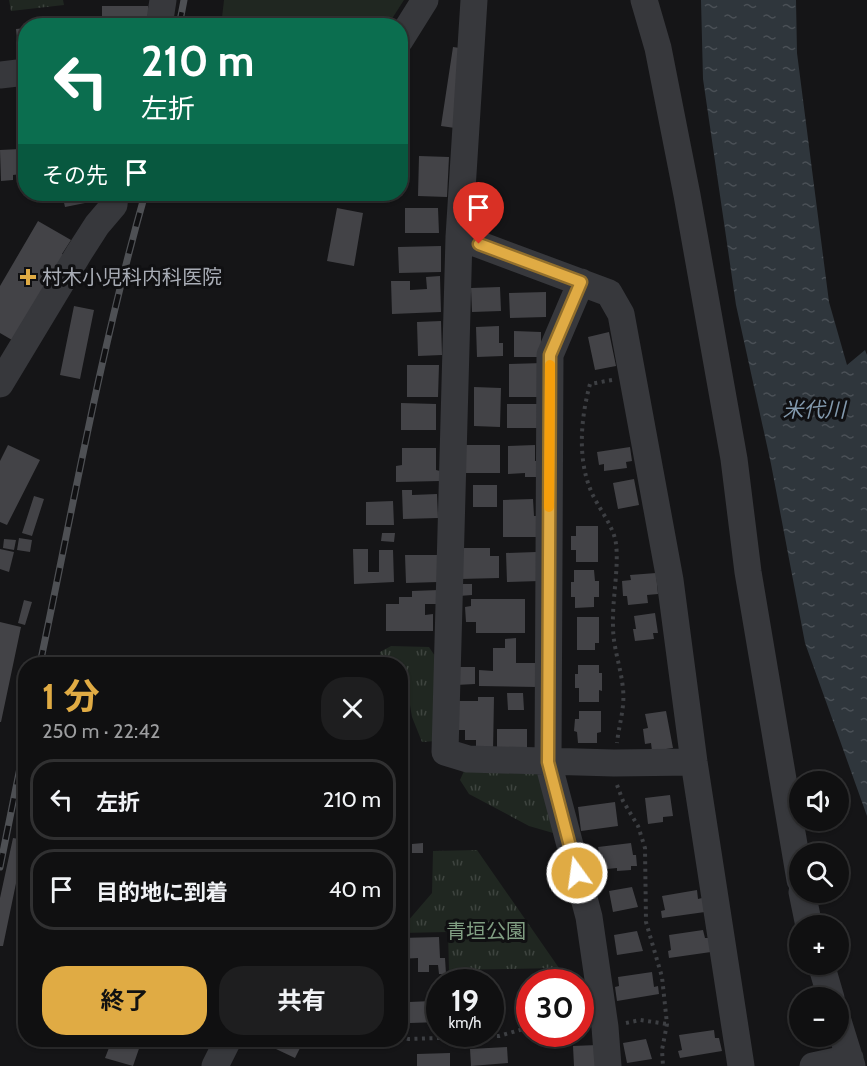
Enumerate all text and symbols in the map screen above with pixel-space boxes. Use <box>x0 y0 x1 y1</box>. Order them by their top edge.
text: 210 m <box>141 35 254 87</box>
icon: left <box>42 42 120 120</box>
text: 左折 <box>141 92 195 125</box>
icon: arrive <box>120 156 153 189</box>
text: その先 <box>42 162 108 189</box>
pin <box>453 182 504 244</box>
icon: arrive <box>462 191 495 224</box>
place label: 村木小児科内科医院 <box>42 265 222 289</box>
marker: 村木小児科内科医院 <box>19 268 37 286</box>
water label: 米代川 <box>783 397 847 422</box>
text: 1 分 <box>42 674 99 718</box>
button: close <box>321 677 384 740</box>
text: 250 m · 22:42 <box>42 719 160 743</box>
map controls <box>789 771 849 1047</box>
button: sound <box>789 771 849 831</box>
icon: left <box>45 783 78 816</box>
text: 210 m <box>323 786 381 813</box>
text: 左折 <box>96 789 140 816</box>
position arrow <box>545 841 609 905</box>
button: search <box>789 843 849 903</box>
icon: arrive <box>45 873 78 906</box>
text: 40 m <box>329 876 381 903</box>
text: 目的地に到着 <box>96 879 228 906</box>
button: + <box>789 915 849 975</box>
park label: 青垣公園 <box>446 919 526 943</box>
button: 終了 <box>42 966 207 1035</box>
button: 共有 <box>219 966 384 1035</box>
speed limit sign: 30 <box>516 969 594 1047</box>
text: 19 <box>451 982 479 1019</box>
button: − <box>789 987 849 1047</box>
text: km/h <box>449 1014 481 1032</box>

